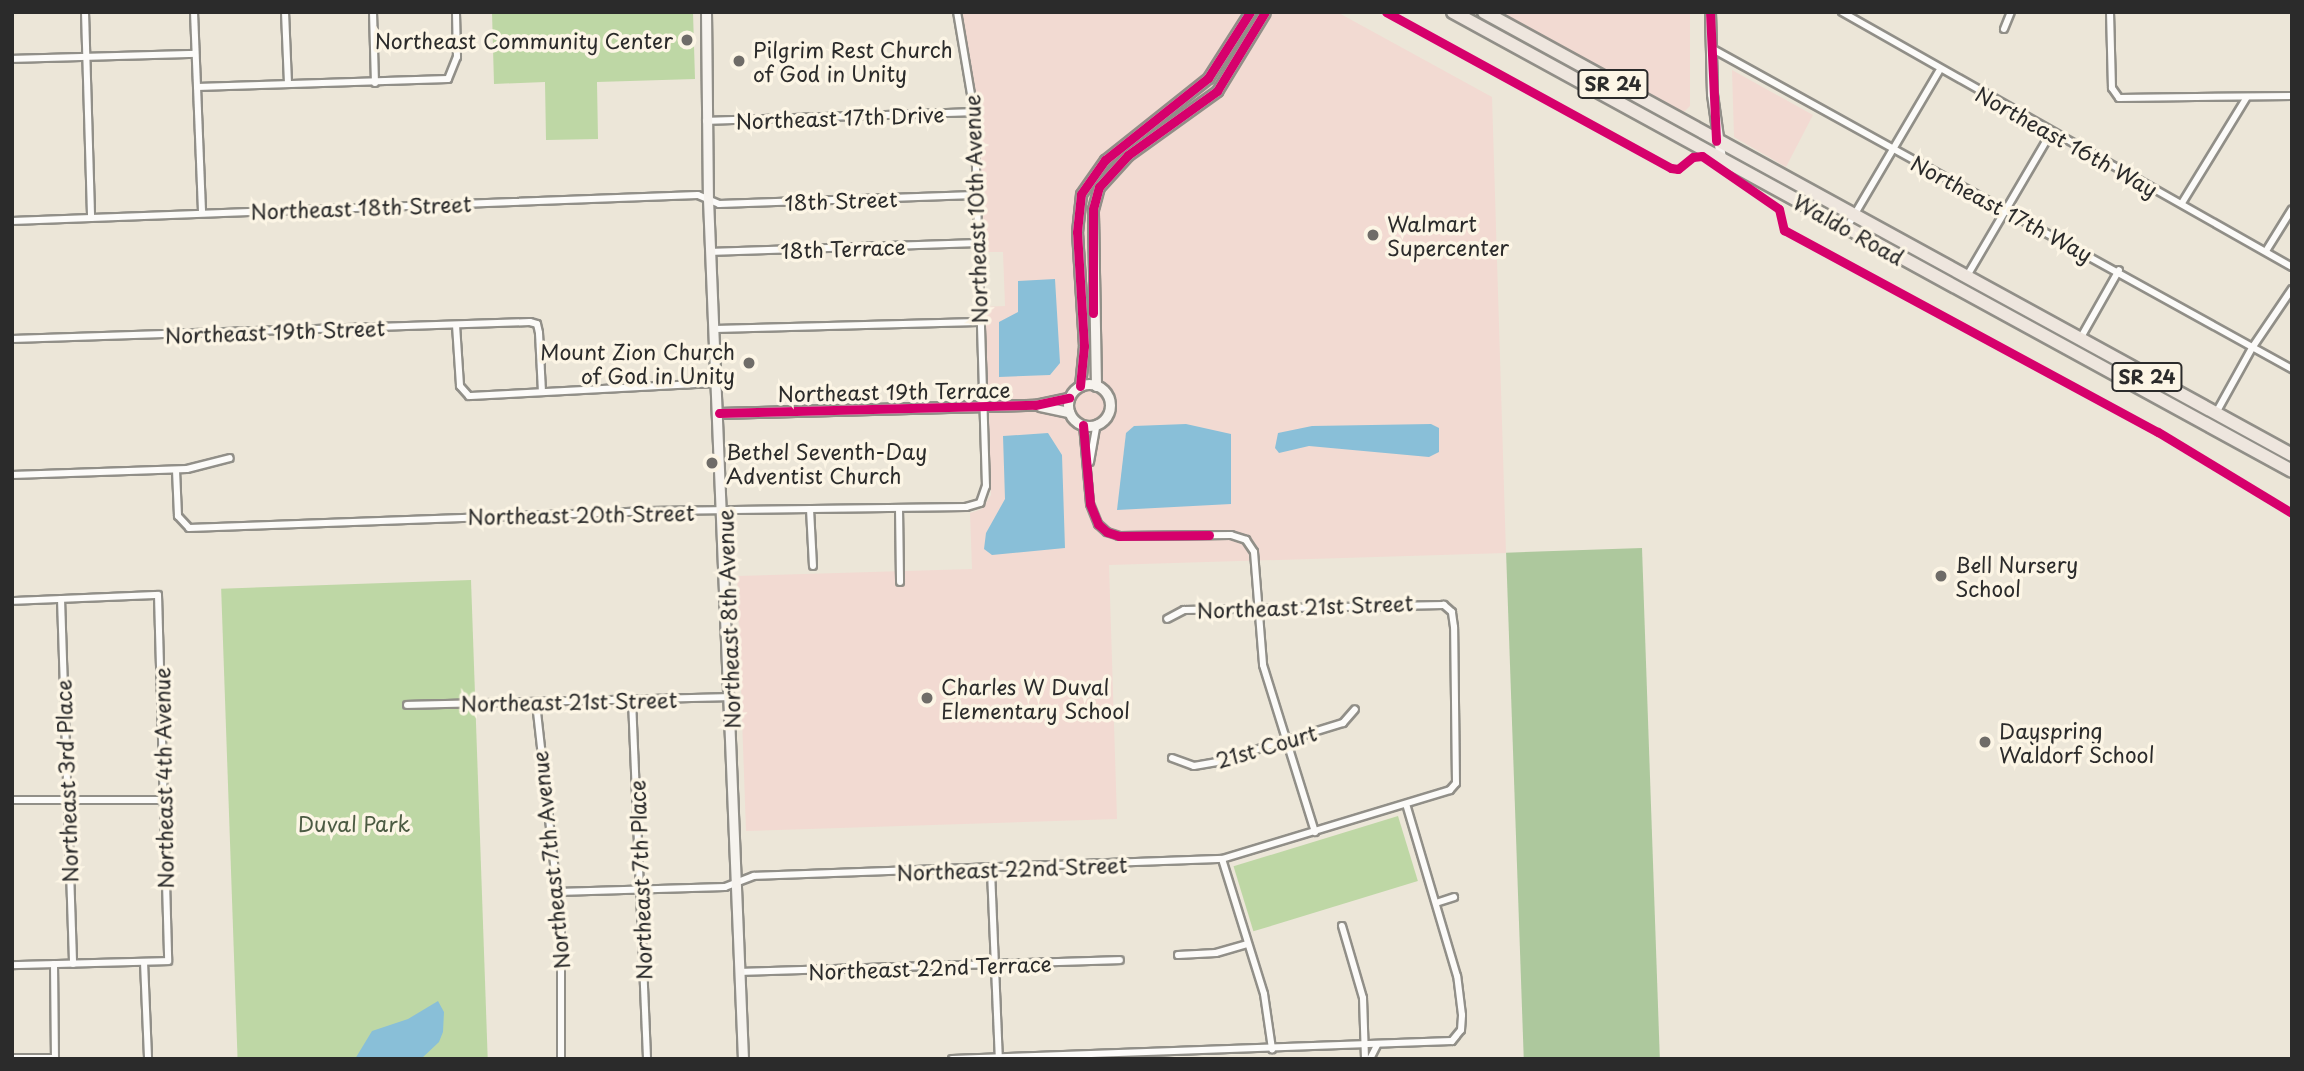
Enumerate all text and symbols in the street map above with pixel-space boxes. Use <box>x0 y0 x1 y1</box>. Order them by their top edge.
place label: Northeast Community Center <box>372 27 673 53</box>
marker: Northeast Community Center <box>679 32 695 48</box>
place label: Pilgrim Rest Church of God in Unity <box>753 36 953 86</box>
marker: Pilgrim Rest Church of God in Unity <box>731 53 747 69</box>
road number: SR 24 <box>1576 68 1650 100</box>
street label: Northeast 16th Way <box>1971 80 2163 202</box>
street label: Northeast 10th Avenue <box>958 93 992 325</box>
street label: Northeast 17th Drive <box>735 101 945 133</box>
street label: Northeast 17th Way <box>1907 150 2097 266</box>
street label: 18th Street <box>784 185 898 215</box>
street label: Waldo Road <box>1790 188 1908 270</box>
street label: Northeast 18th Street <box>250 191 472 223</box>
place label: Walmart Supercenter <box>1387 210 1509 260</box>
marker: Walmart Supercenter <box>1365 227 1381 243</box>
street label: 18th Terrace <box>779 233 907 263</box>
street label: Northeast 19th Street <box>165 315 385 347</box>
place label: Mount Zion Church of God in Unity <box>540 338 735 388</box>
marker: Mount Zion Church of God in Unity <box>741 355 757 371</box>
road number: SR 24 <box>2110 362 2184 392</box>
street label: Northeast 19th Terrace <box>777 376 1011 406</box>
place label: Bethel Seventh-Day Adventist Church <box>726 438 928 488</box>
marker: Bethel Seventh-Day Adventist Church <box>704 455 720 471</box>
street label: Northeast 20th Street <box>467 499 695 529</box>
street label: Northeast 8th Avenue <box>712 508 744 730</box>
place label: Bell Nursery School <box>1955 551 2081 601</box>
marker: Bell Nursery School <box>1933 568 1949 584</box>
street label: Northeast 21st Street <box>1195 590 1415 622</box>
street label: Northeast 4th Avenue <box>148 667 178 889</box>
place label: Charles W Duval Elementary School <box>941 673 1130 723</box>
street label: Northeast 3rd Place <box>50 679 82 883</box>
street label: Northeast 21st Street <box>459 686 679 716</box>
marker: Charles W Duval Elementary School <box>919 690 935 706</box>
place label: Dayspring Waldorf School <box>1999 717 2154 767</box>
street label: 21st Court <box>1211 719 1321 773</box>
marker: Dayspring Waldorf School <box>1977 734 1993 750</box>
street label: Northeast 7th Avenue <box>526 750 574 970</box>
street label: Northeast 7th Place <box>624 779 656 981</box>
park label: Duval Park <box>298 810 410 836</box>
street label: Northeast 22nd Street <box>896 851 1128 885</box>
street label: Northeast 22nd Terrace <box>808 950 1052 984</box>

